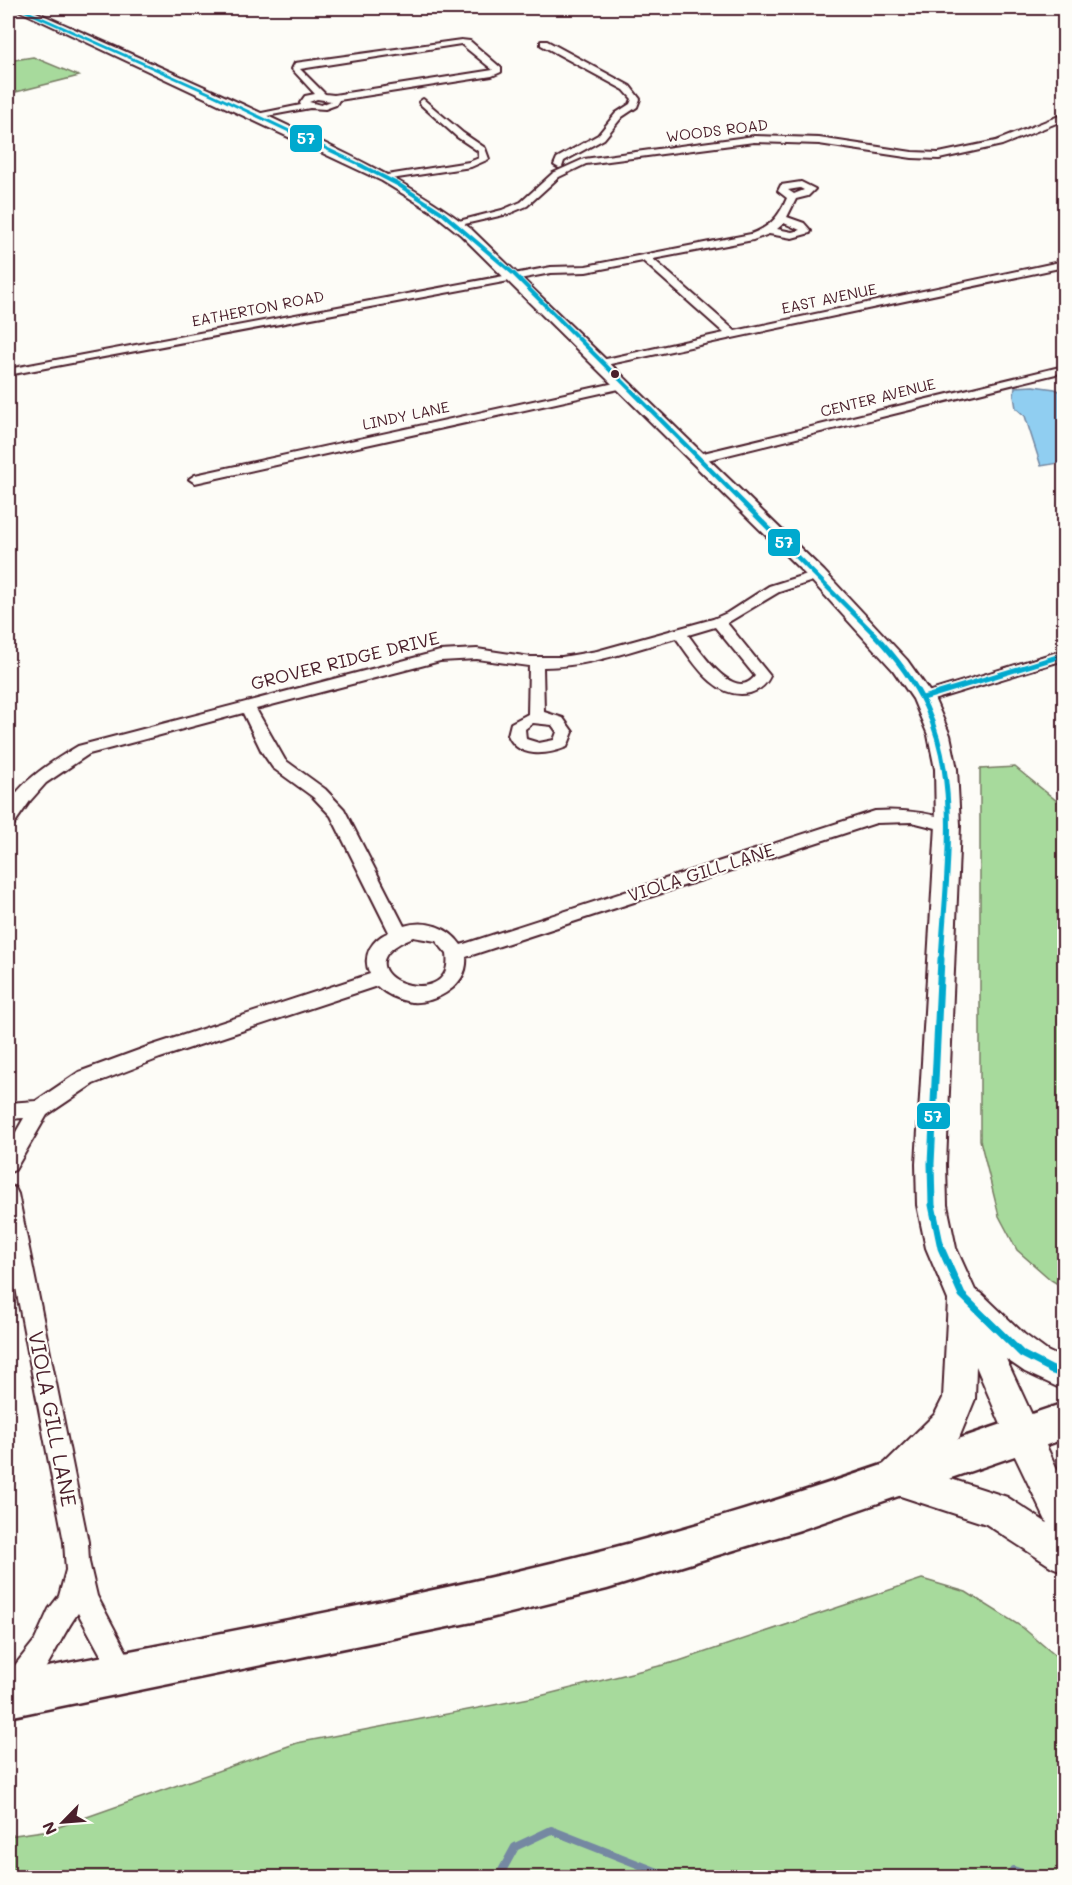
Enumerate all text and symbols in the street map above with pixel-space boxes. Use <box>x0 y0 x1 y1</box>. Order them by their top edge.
street label: WOODS ROAD <box>665 114 769 146</box>
line badge: 57 <box>289 124 323 153</box>
text: 57 <box>297 127 315 148</box>
street label: EAST AVENUE <box>779 278 879 318</box>
street label: EATHERTON ROAD <box>190 285 326 331</box>
unlabelled marker <box>609 368 621 380</box>
street label: CENTER AVENUE <box>818 373 938 421</box>
street label: LINDY LANE <box>360 396 451 434</box>
line badge: 57 <box>767 528 801 557</box>
text: 57 <box>775 531 793 552</box>
street label: GROVER RIDGE DRIVE <box>248 625 441 695</box>
street label: VIOLA GILL LANE <box>624 837 777 907</box>
line badge: 57 <box>916 1102 951 1130</box>
text: 57 <box>924 1105 942 1126</box>
street label: VIOLA GILL LANE <box>23 1329 84 1509</box>
north arrow <box>33 1792 93 1852</box>
text: N <box>37 1819 61 1838</box>

